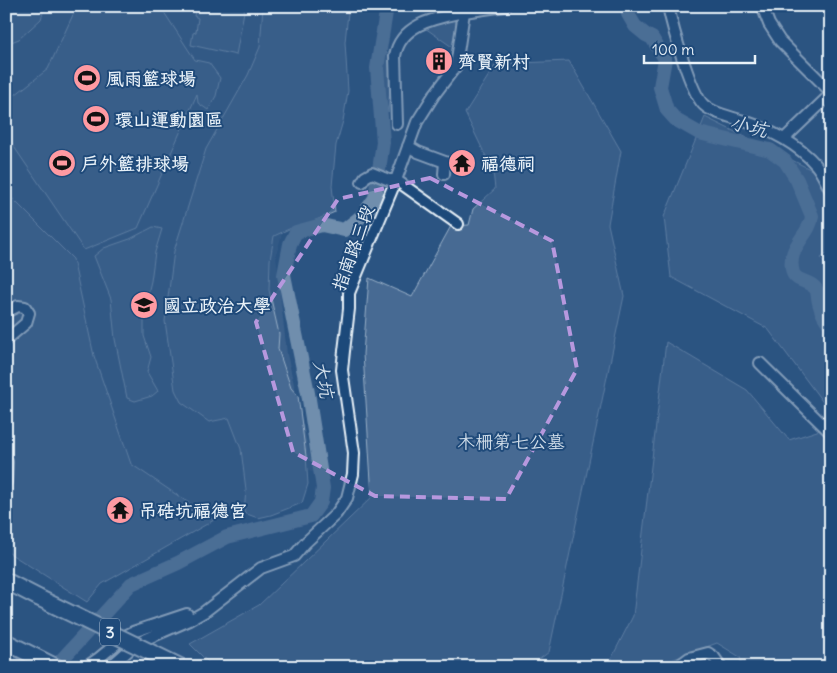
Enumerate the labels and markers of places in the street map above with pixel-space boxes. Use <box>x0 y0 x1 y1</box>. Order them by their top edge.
building icon: 齊賢新村 <box>424 46 454 76</box>
place label: 齊賢新村 <box>458 50 530 73</box>
sports icon: 風雨籃球場 <box>72 63 102 93</box>
place label: 風雨籃球場 <box>106 67 196 90</box>
sports icon: 環山運動園區 <box>81 104 111 134</box>
place label: 環山運動園區 <box>115 108 223 131</box>
sports icon: 戶外籃排球場 <box>47 148 77 178</box>
temple icon: 福德祠 <box>447 148 477 178</box>
place label: 戶外籃排球場 <box>81 152 189 175</box>
place label: 福德祠 <box>481 152 535 175</box>
school or university icon: 國立政治大學 <box>129 290 159 320</box>
place label: 國立政治大學 <box>163 294 271 317</box>
temple icon: 吊硞坑福德宮 <box>105 495 135 525</box>
place label: 吊硞坑福德宮 <box>139 499 247 522</box>

